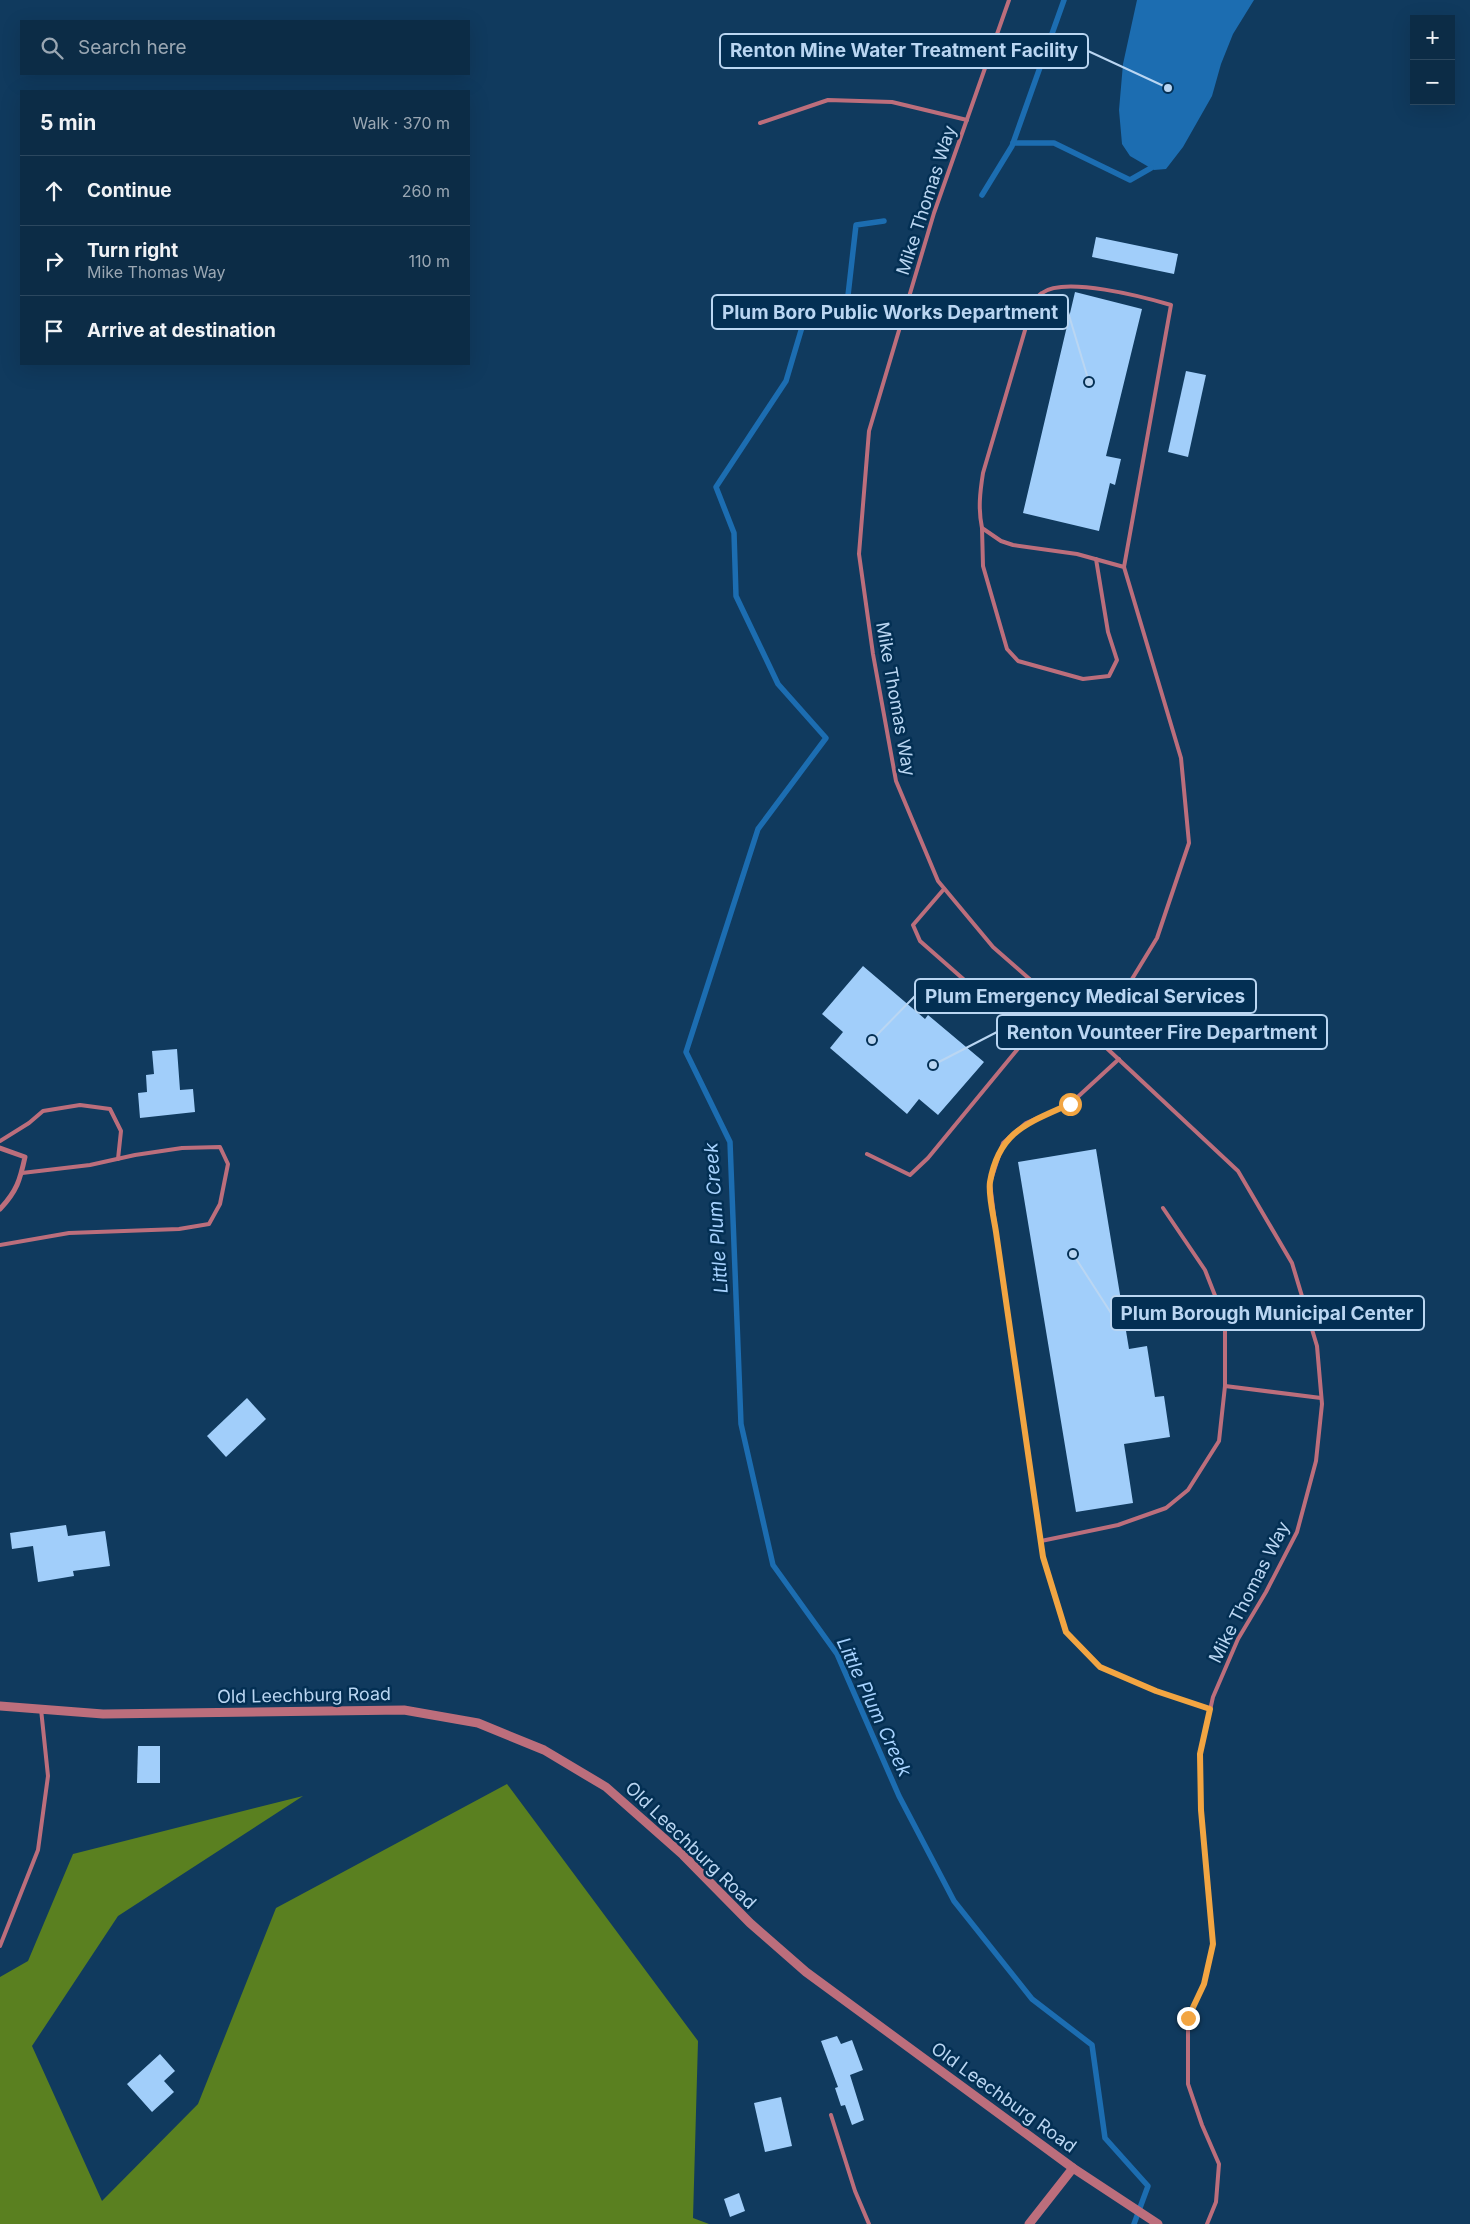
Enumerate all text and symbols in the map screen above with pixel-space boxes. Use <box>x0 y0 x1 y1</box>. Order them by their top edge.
map controls <box>1410 15 1455 105</box>
button: + <box>1410 15 1455 60</box>
search box <box>20 20 470 75</box>
icon: search <box>38 34 66 62</box>
callout: Renton Mine Water Treatment Facility <box>720 34 1088 68</box>
text: Search here <box>78 36 187 59</box>
text: Renton Mine Water Treatment Facility <box>730 39 1079 62</box>
button: − <box>1410 60 1455 105</box>
text: 5 min <box>40 110 96 135</box>
text: Walk · 370 m <box>353 113 450 133</box>
street label: Mike Thomas Way <box>892 123 960 277</box>
icon: ahead <box>40 177 68 205</box>
text: Continue <box>87 179 172 202</box>
text: 260 m <box>402 181 450 201</box>
text: Turn right <box>87 239 178 262</box>
icon: right <box>40 247 68 275</box>
text: 110 m <box>408 251 450 271</box>
text: Mike Thomas Way <box>87 262 226 282</box>
callout: Plum Boro Public Works Department <box>712 295 1068 329</box>
text: Plum Boro Public Works Department <box>722 301 1058 324</box>
icon: arrive <box>40 317 68 345</box>
text: Arrive at destination <box>87 319 276 342</box>
street label: Mike Thomas Way <box>872 620 920 778</box>
callout: Plum Emergency Medical Services <box>915 979 1256 1013</box>
text: Plum Emergency Medical Services <box>925 985 1245 1008</box>
callout: Renton Vounteer Fire Department <box>997 1015 1327 1049</box>
text: Renton Vounteer Fire Department <box>1007 1021 1317 1044</box>
route start <box>1059 1093 1082 1116</box>
water label: Little Plum Creek <box>699 1141 733 1294</box>
callout: Plum Borough Municipal Center <box>1111 1296 1424 1330</box>
text: Plum Borough Municipal Center <box>1120 1302 1414 1325</box>
street label: Mike Thomas Way <box>1204 1518 1294 1666</box>
water label: Little Plum Creek <box>832 1634 917 1781</box>
street label: Old Leechburg Road <box>217 1683 391 1707</box>
street label: Old Leechburg Road <box>621 1777 761 1913</box>
route end <box>1177 2007 1200 2030</box>
street label: Old Leechburg Road <box>927 2037 1081 2157</box>

